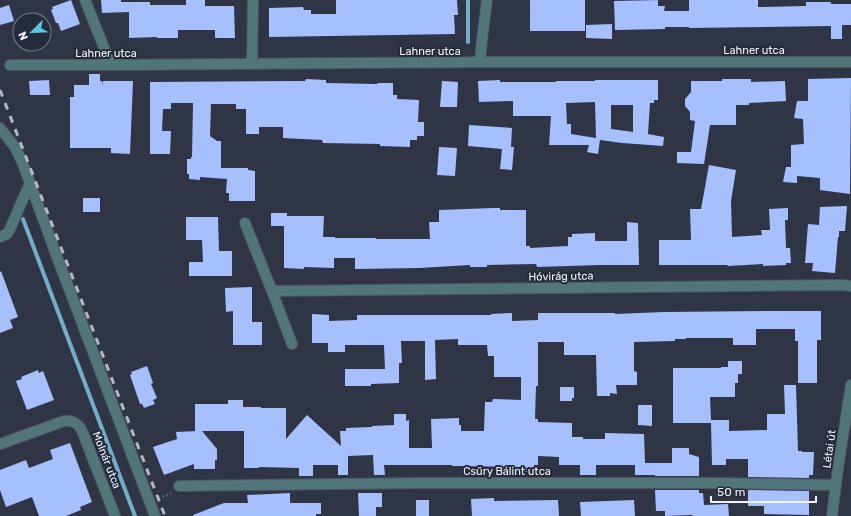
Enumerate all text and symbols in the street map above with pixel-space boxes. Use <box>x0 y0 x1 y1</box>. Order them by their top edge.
north arrow <box>12 12 52 52</box>
text: N <box>16 30 31 42</box>
street label: Lahner utca <box>723 44 785 57</box>
street label: Lahner utca <box>399 45 461 58</box>
street label: Lahner utca <box>75 47 137 60</box>
street label: Hóvirág utca <box>528 269 594 284</box>
street label: Létai út <box>820 428 839 469</box>
street label: Molnár utca <box>90 430 123 491</box>
street label: Csűry Bálint utca <box>463 465 551 478</box>
scale bar <box>711 478 816 504</box>
text: 50 m <box>717 485 745 499</box>

